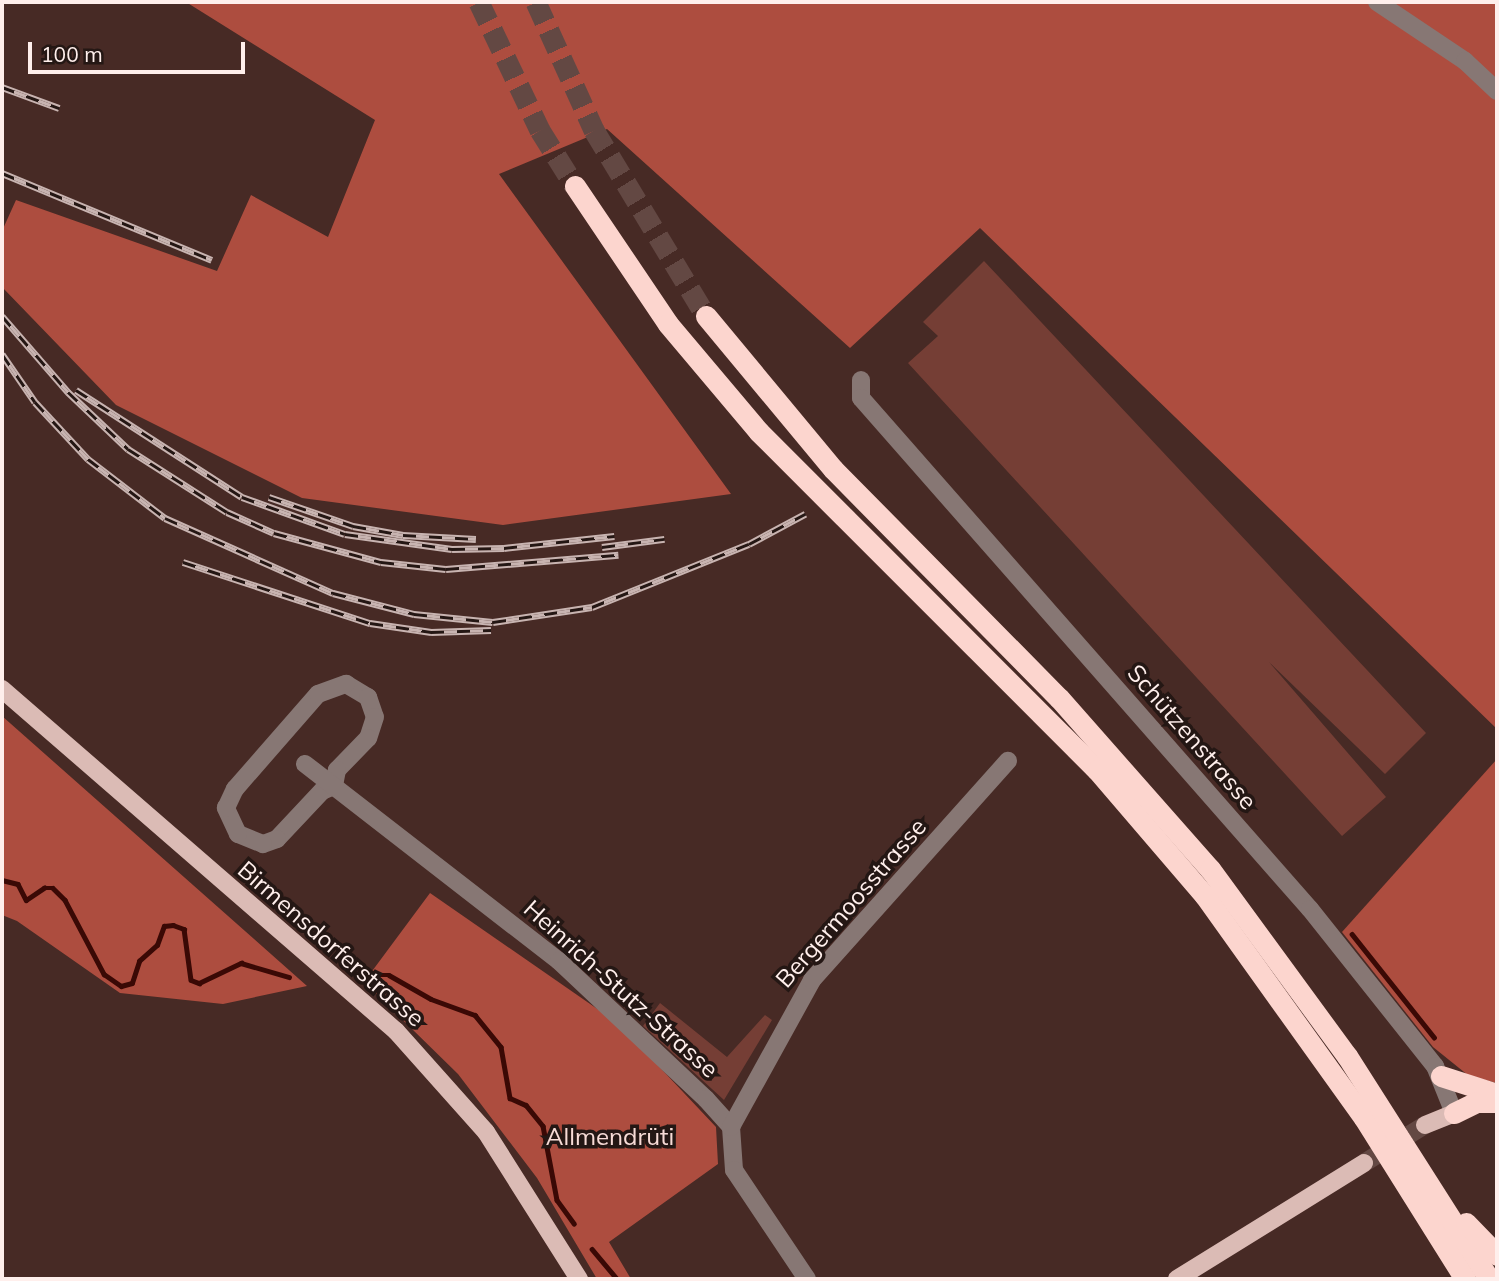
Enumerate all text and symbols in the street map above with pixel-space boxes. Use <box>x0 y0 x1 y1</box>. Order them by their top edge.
scale bar <box>32 28 248 72</box>
text: 100 m <box>41 41 103 67</box>
street label: Schützenstrasse <box>1121 659 1263 815</box>
street label: Bergermoosstrasse <box>770 813 932 993</box>
street label: Birmensdorferstrasse <box>232 855 430 1033</box>
street label: Heinrich-Stutz-Strasse <box>518 894 724 1084</box>
park label: Allmendrüti <box>546 1123 674 1151</box>

